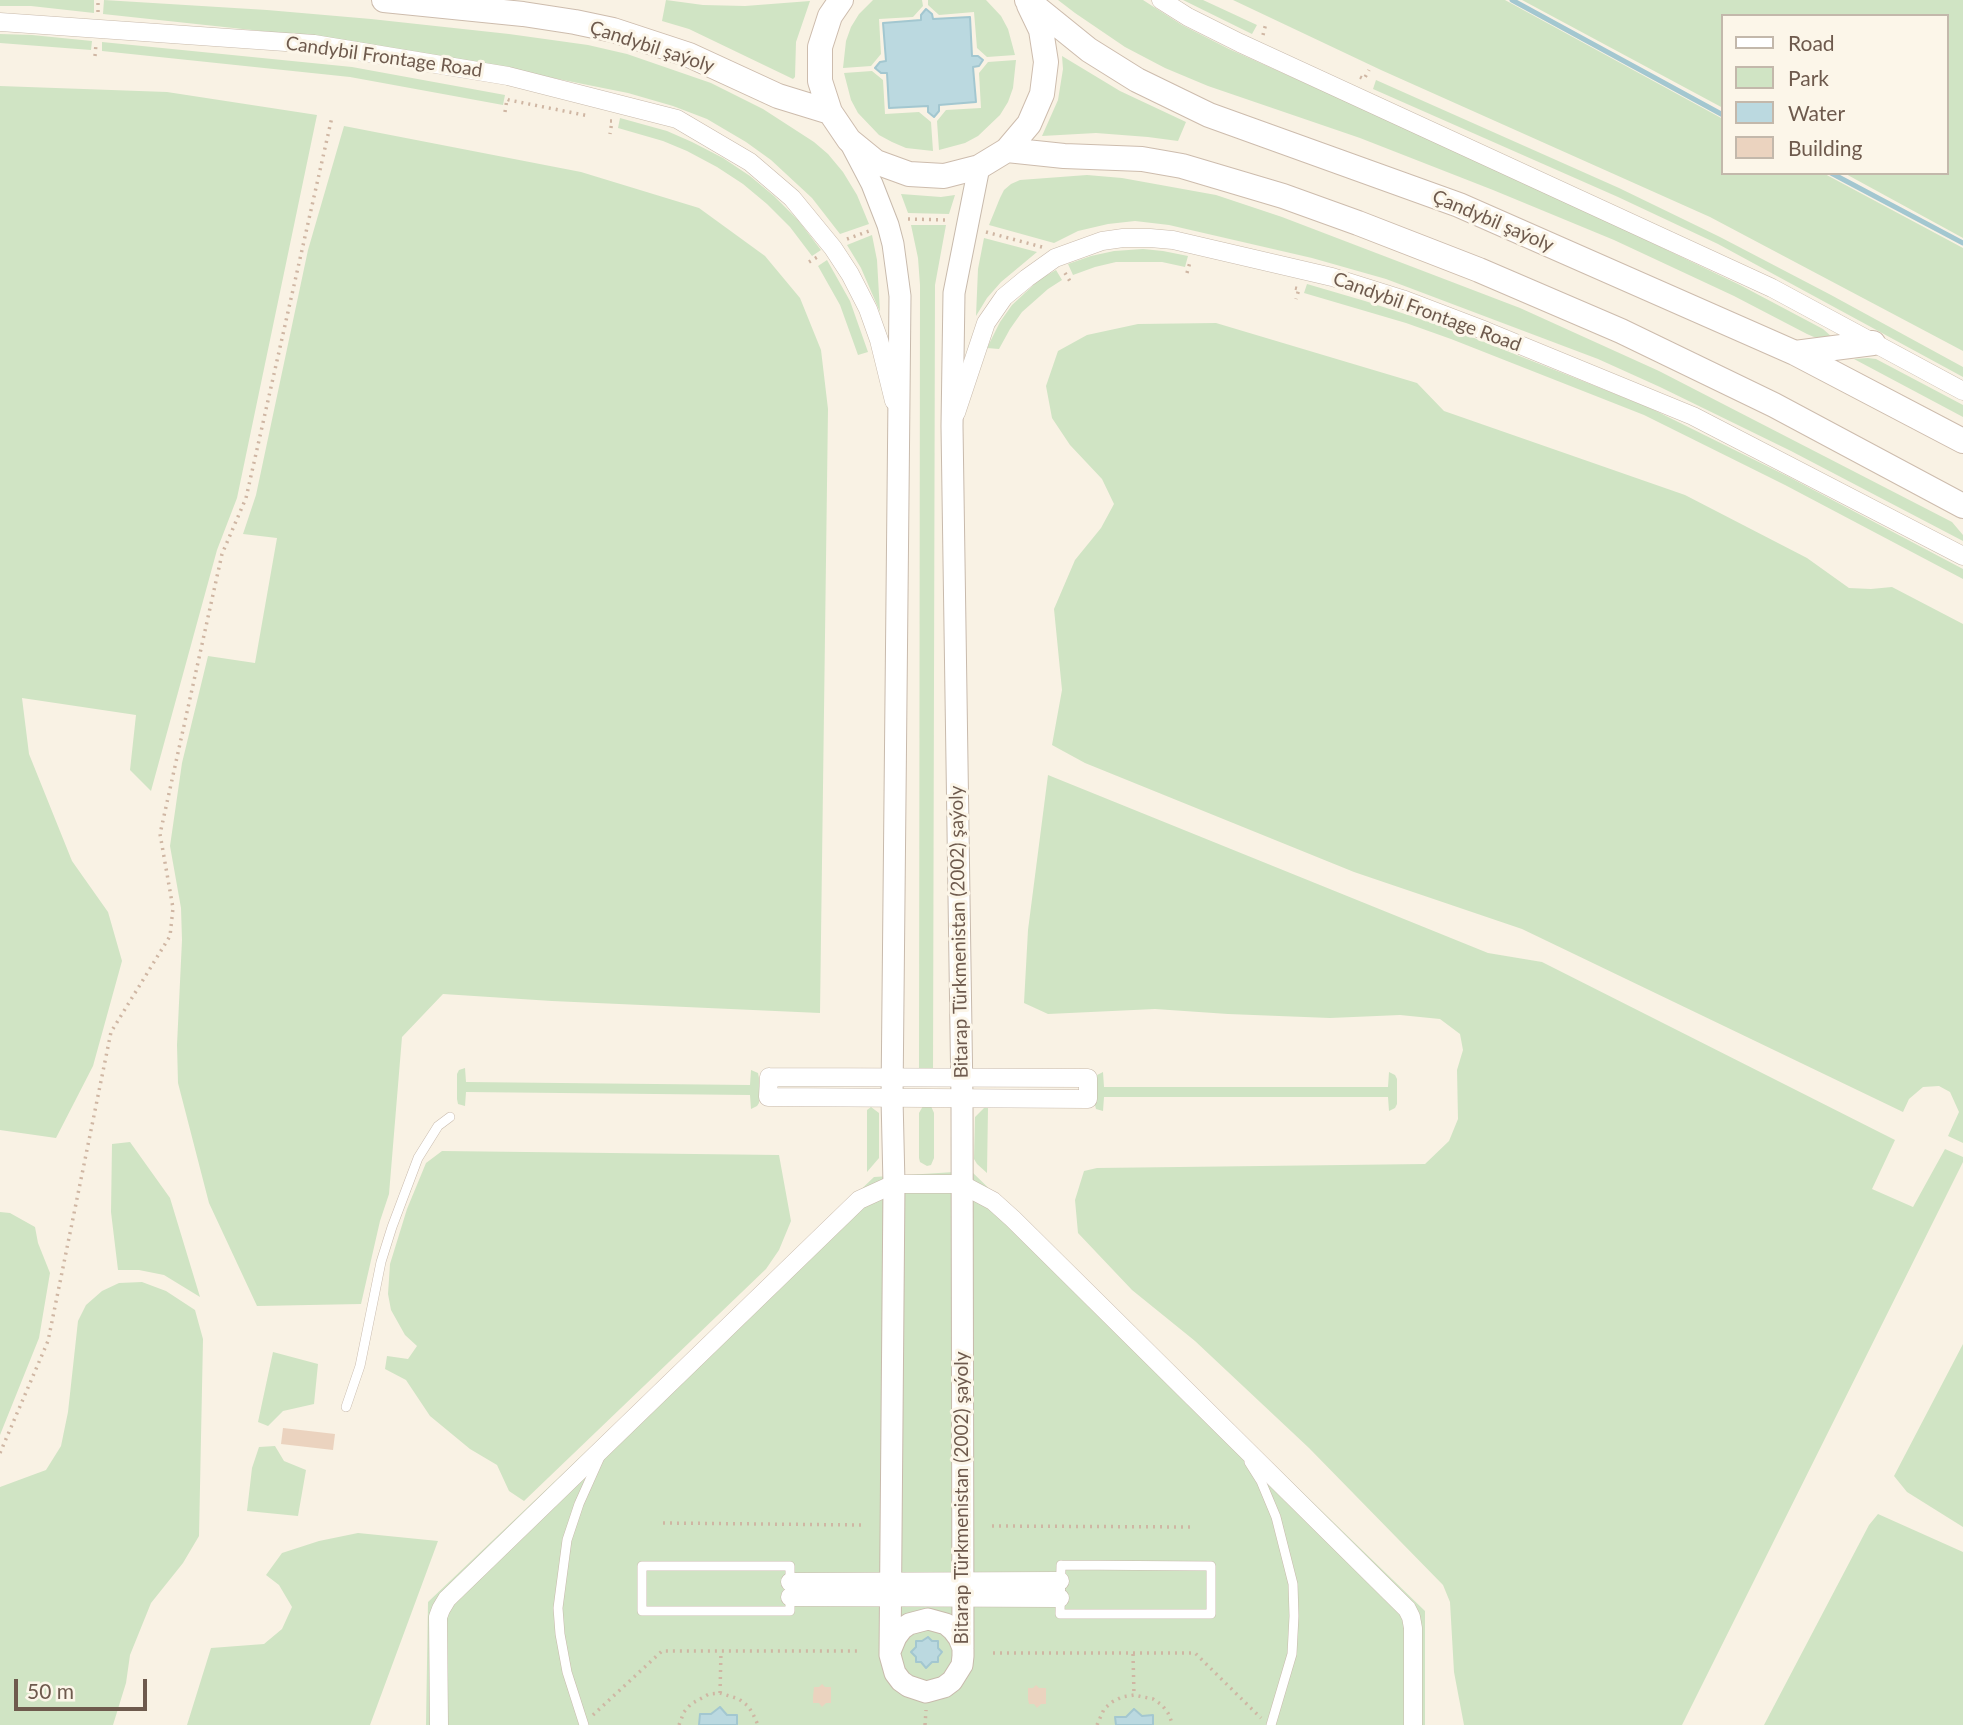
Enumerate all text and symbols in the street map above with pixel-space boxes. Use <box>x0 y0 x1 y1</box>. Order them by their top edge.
legend <box>1722 14 1949 175</box>
street label: Çandybil şaýoly <box>587 16 717 78</box>
text: Road <box>1788 30 1835 55</box>
street label: Candybil Frontage Road <box>284 32 484 82</box>
text: Park <box>1788 65 1829 90</box>
text: Water <box>1788 100 1845 125</box>
text: Building <box>1788 135 1863 160</box>
street label: Çandybil şaýoly <box>1429 185 1557 257</box>
street label: Candybil Frontage Road <box>1330 267 1524 357</box>
street label: Bitarap Türkmenistan (2002) şaýoly <box>945 785 973 1079</box>
street label: Bitarap Türkmenistan (2002) şaýoly <box>951 1352 973 1644</box>
scale bar <box>18 1666 150 1710</box>
text: 50 m <box>27 1678 74 1703</box>

